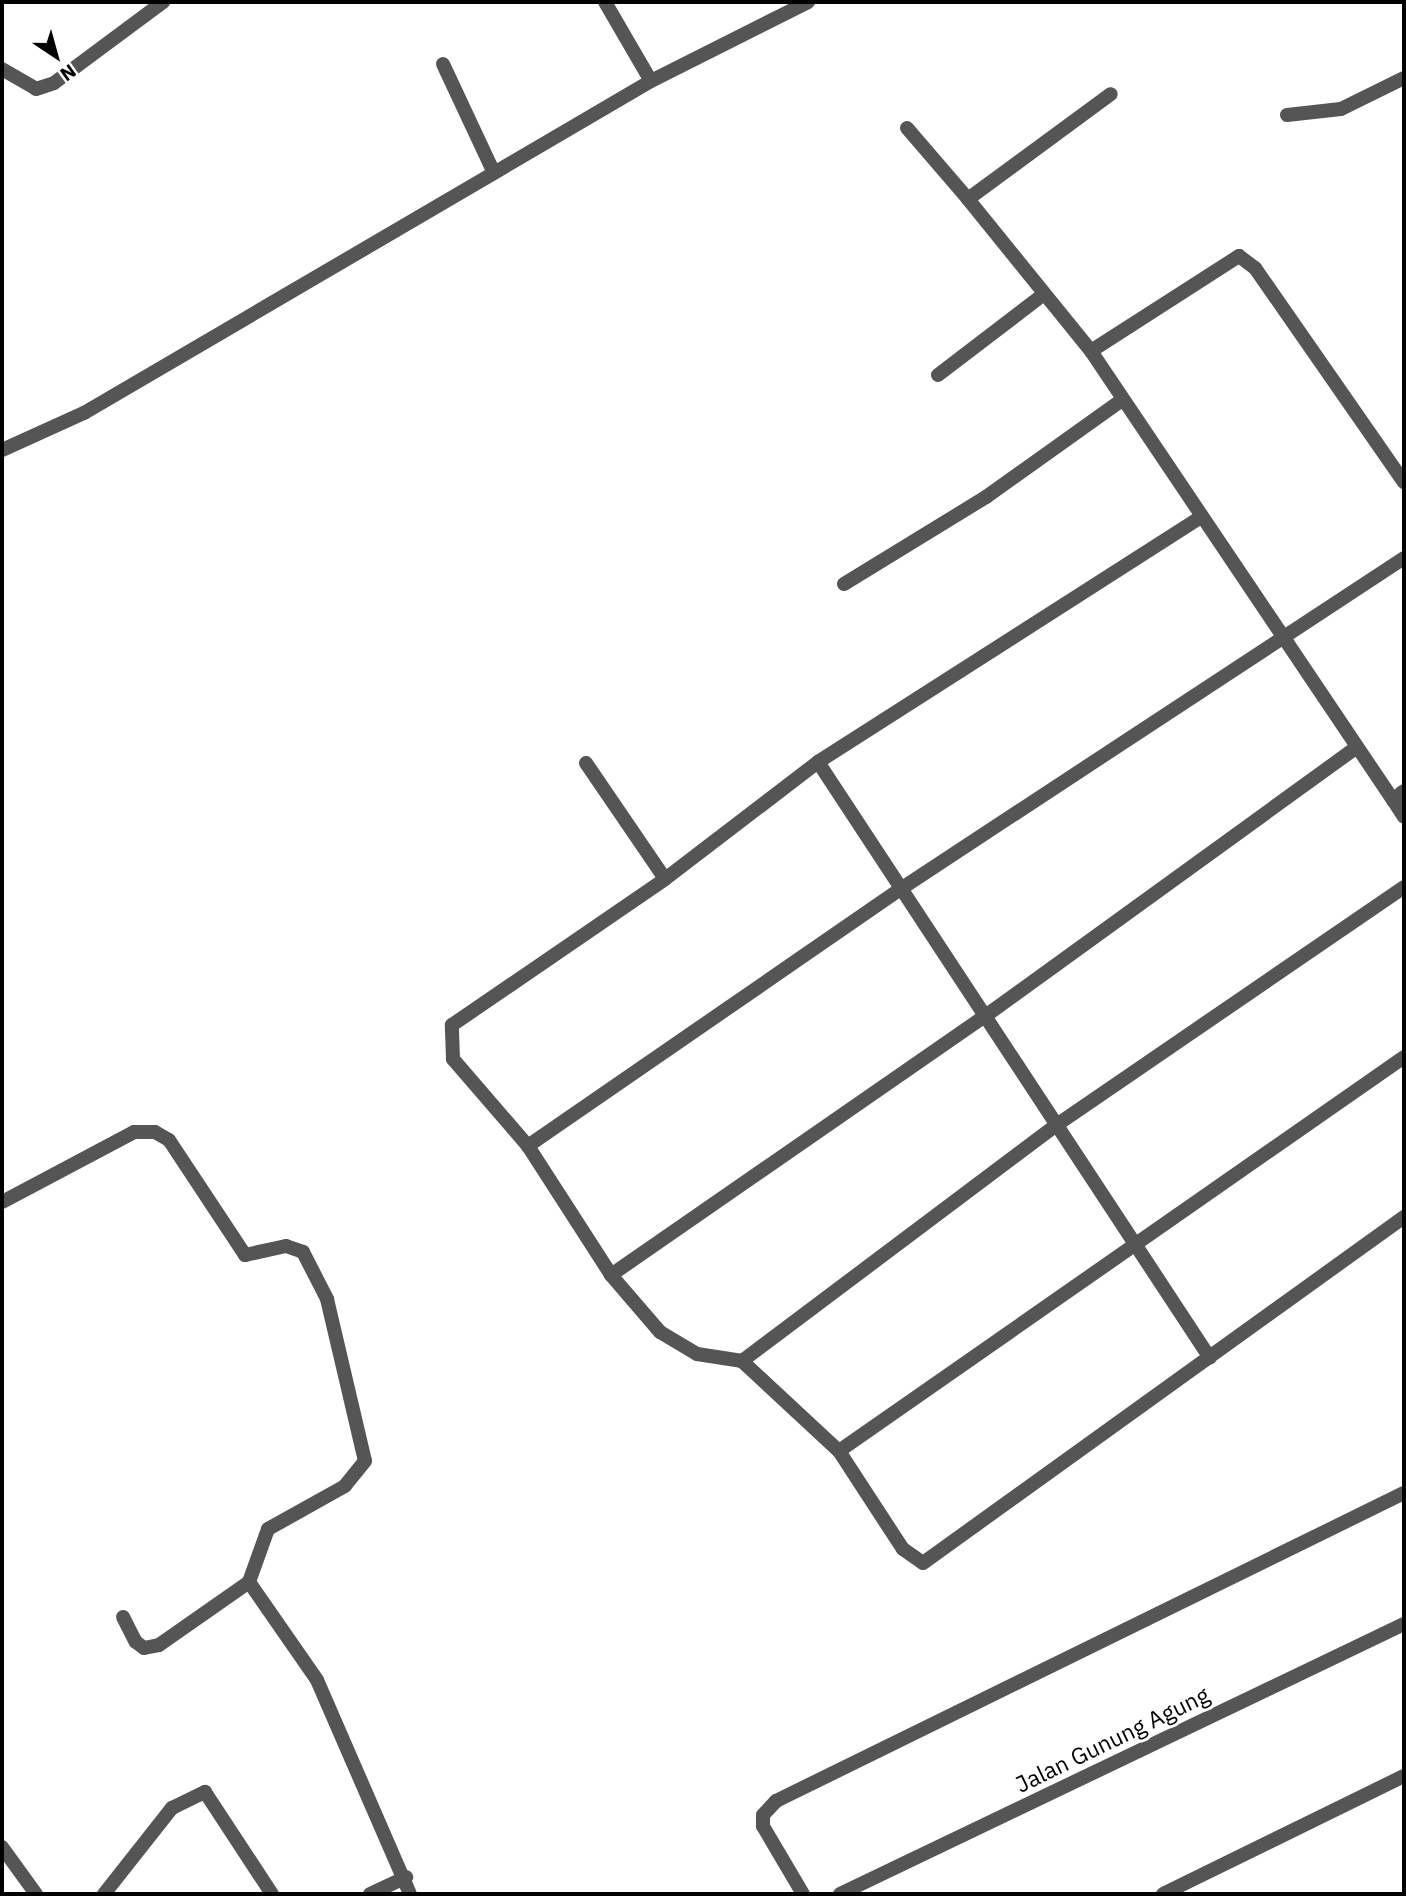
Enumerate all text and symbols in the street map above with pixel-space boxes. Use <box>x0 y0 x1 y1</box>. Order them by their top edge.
north arrow <box>21 21 91 91</box>
text: N <box>56 59 81 87</box>
street label: Jalan Gunung Agung <box>1011 1680 1213 1798</box>

